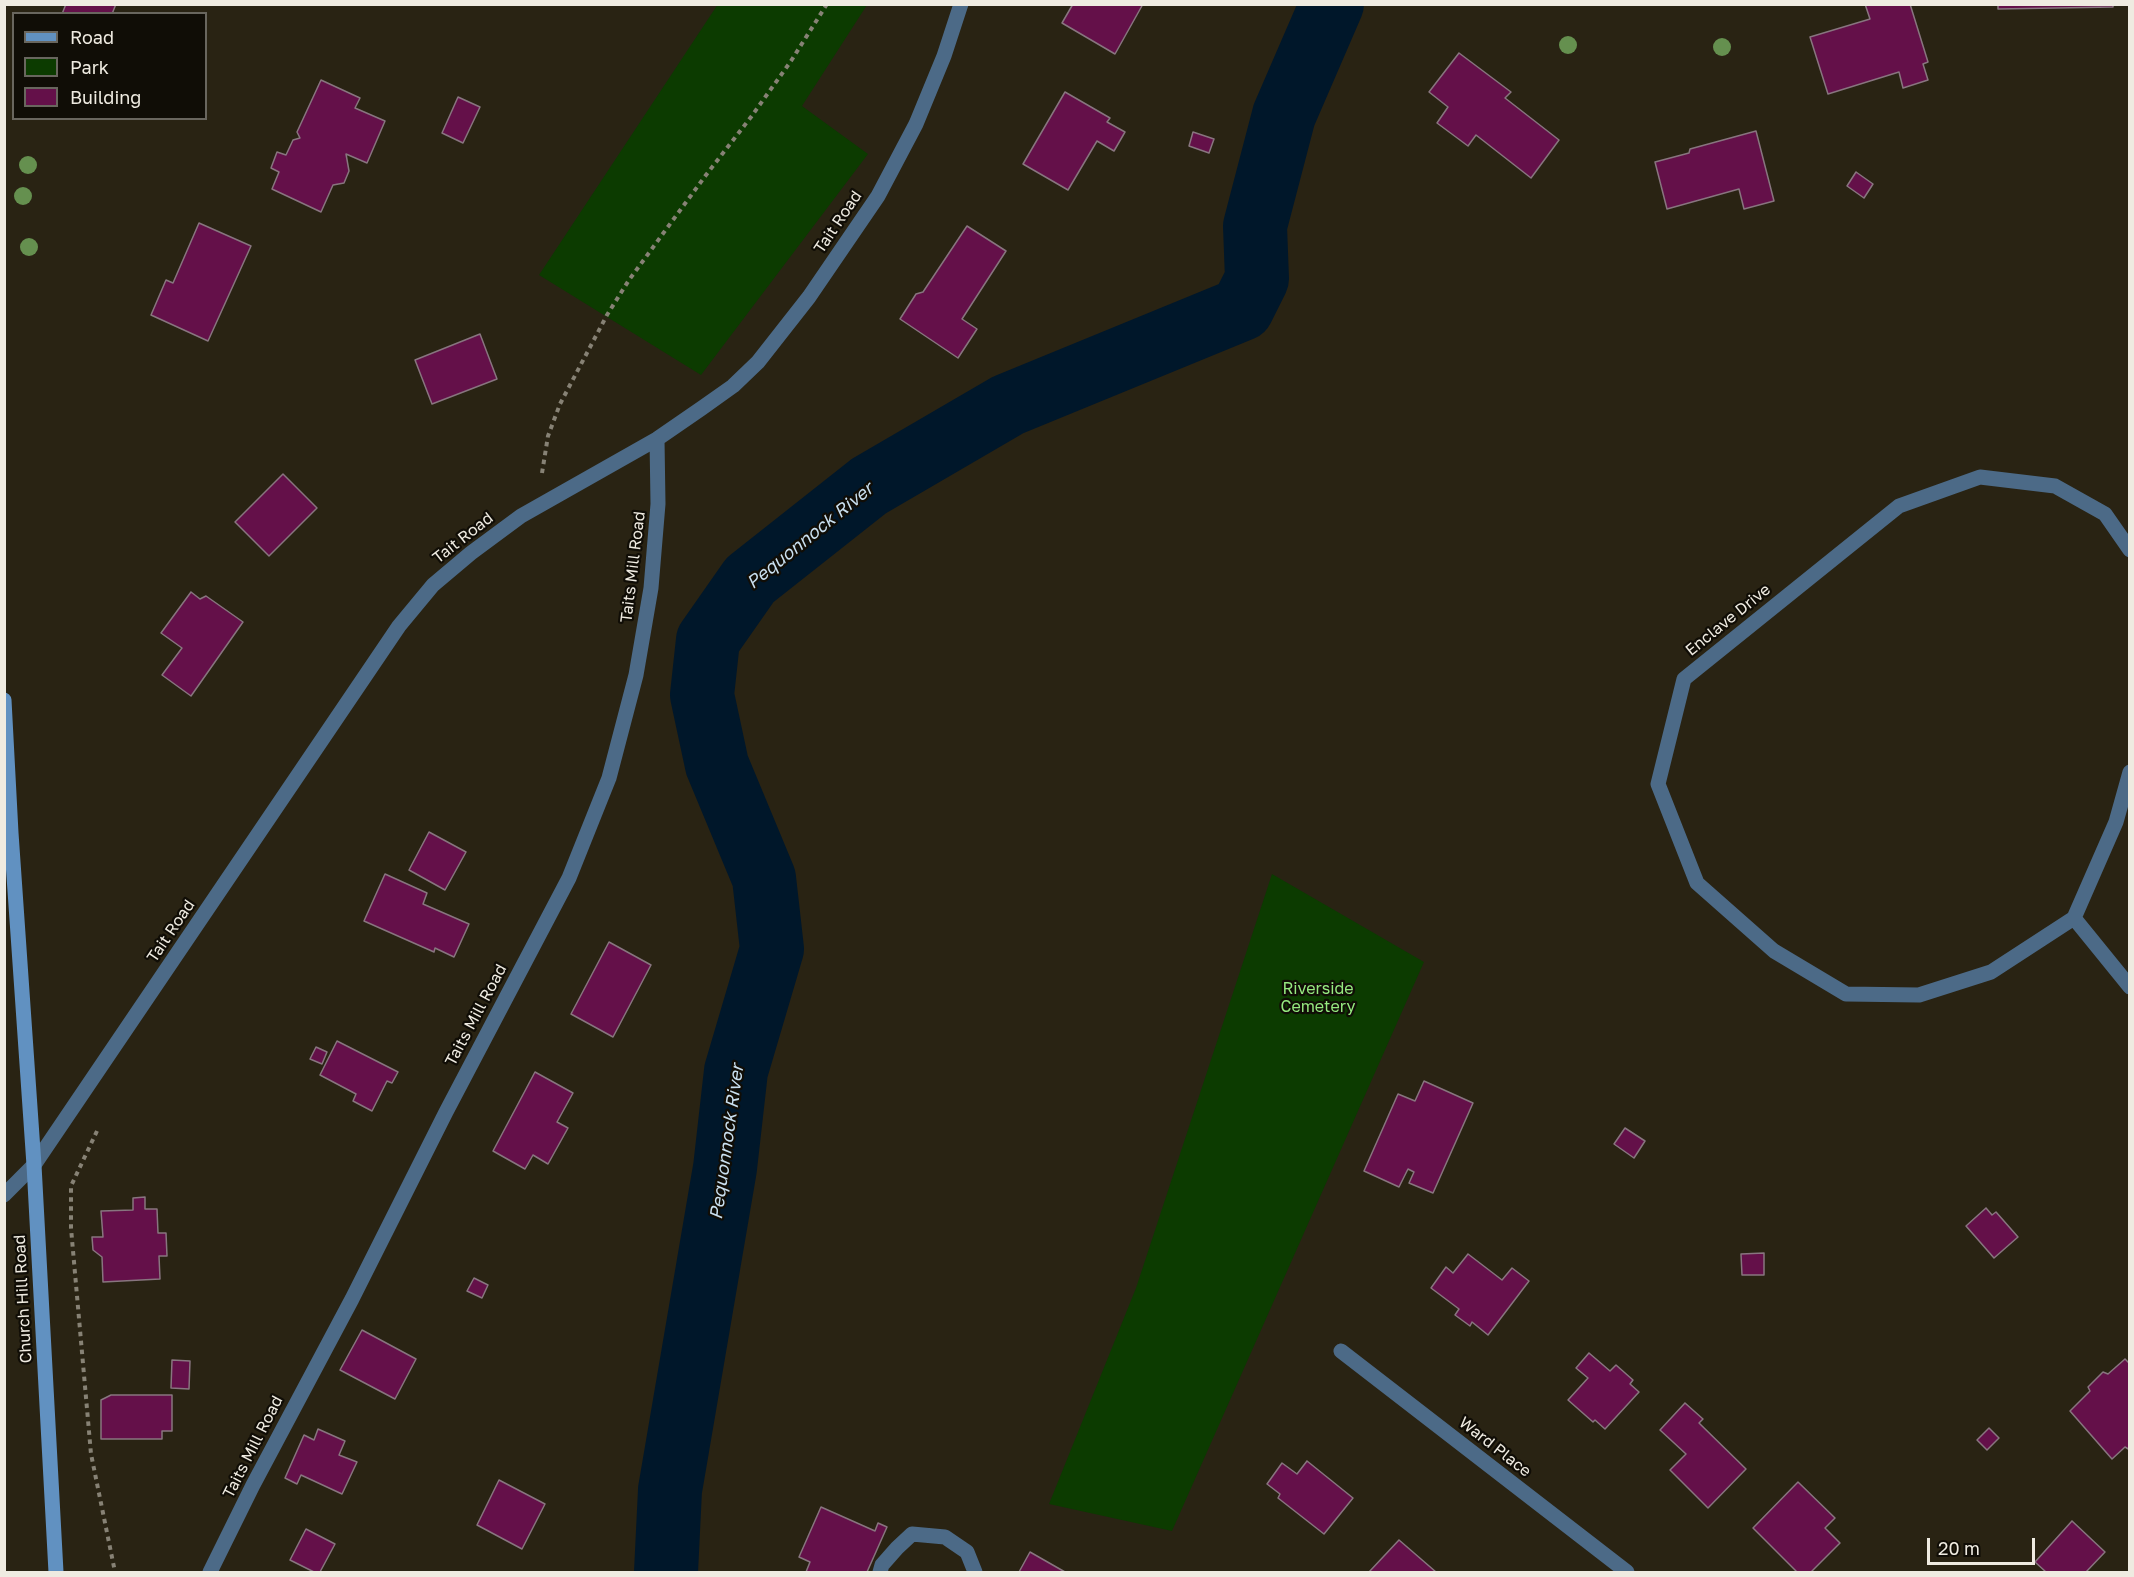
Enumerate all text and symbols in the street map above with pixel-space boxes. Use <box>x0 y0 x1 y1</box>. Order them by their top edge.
legend <box>12 12 207 120</box>
text: Road <box>70 26 114 48</box>
text: Park <box>70 56 109 78</box>
text: Building <box>70 86 141 108</box>
street label: Tait Road <box>810 187 866 257</box>
water label: Pequonnock River <box>742 478 878 594</box>
street label: Tait Road <box>429 508 497 568</box>
street label: Taits Mill Road <box>617 510 649 624</box>
street label: Enclave Drive <box>1682 580 1774 660</box>
street label: Tait Road <box>143 896 199 966</box>
street label: Taits Mill Road <box>441 961 511 1069</box>
park label: Riverside Cemetery <box>1281 979 1355 1017</box>
water label: Pequonnock River <box>705 1063 749 1221</box>
street label: Church Hill Road <box>10 1234 36 1364</box>
street label: Taits Mill Road <box>219 1393 287 1501</box>
street label: Ward Place <box>1455 1413 1535 1481</box>
scale bar <box>1930 1526 2038 1564</box>
text: 20 m <box>1938 1537 1980 1559</box>

